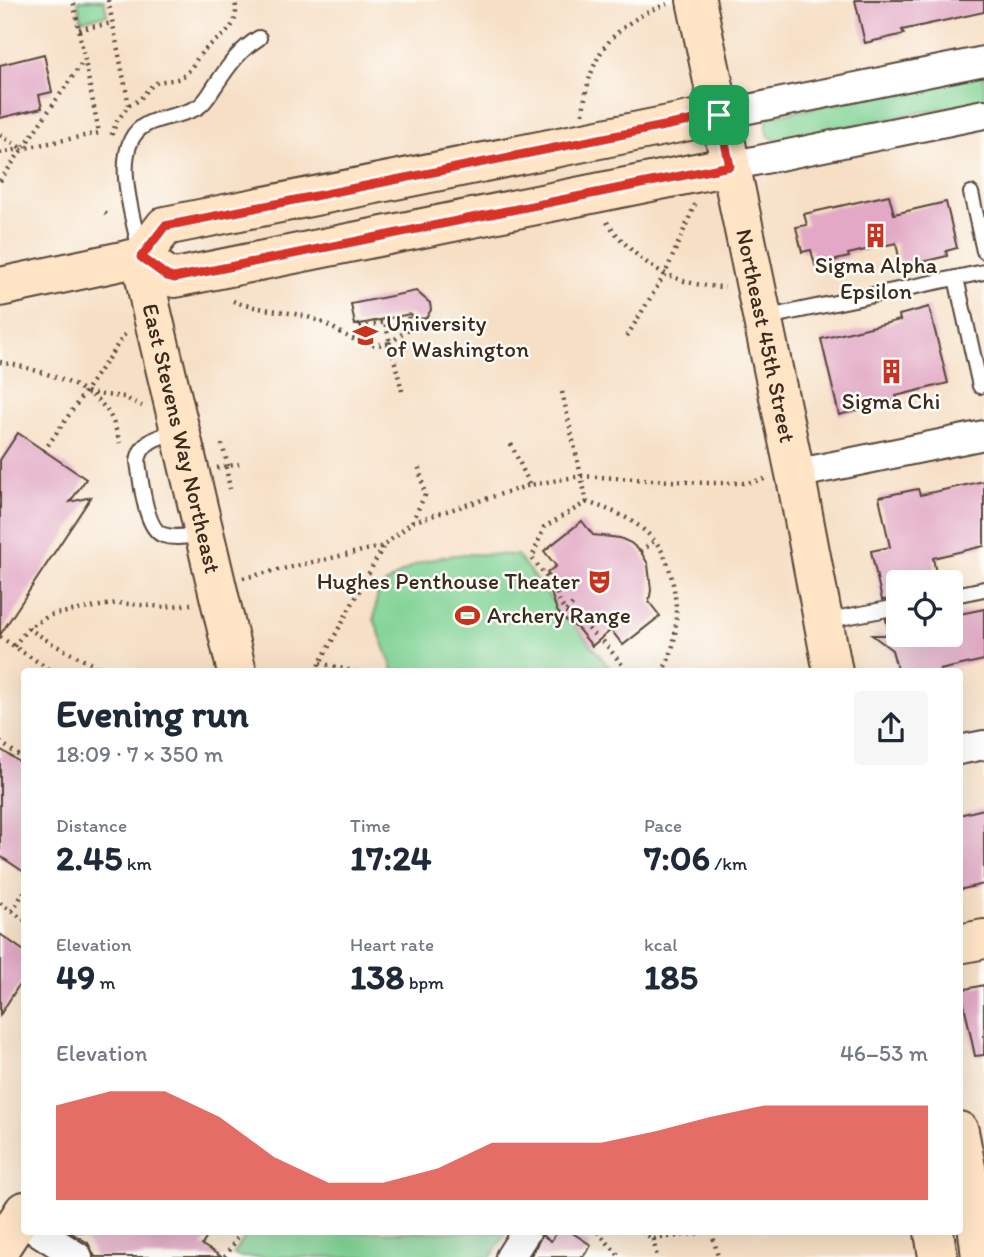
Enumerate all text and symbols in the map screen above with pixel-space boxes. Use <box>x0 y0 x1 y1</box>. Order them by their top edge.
pin <box>689 85 749 145</box>
icon: arrive <box>700 96 738 134</box>
building icon: Sigma Alpha Epsilon <box>862 221 890 249</box>
street label: Northeast 45th Street <box>730 226 802 445</box>
place label: Sigma Alpha Epsilon <box>815 251 937 305</box>
street label: East Stevens Way Northeast <box>136 301 227 576</box>
place label: University of Washington <box>386 309 529 363</box>
school or university icon: University of Washington <box>352 322 380 350</box>
building icon: Sigma Chi <box>877 357 905 385</box>
place label: Sigma Chi <box>842 387 940 415</box>
place label: Hughes Penthouse Theater <box>317 567 580 595</box>
theatre icon: Hughes Penthouse Theater <box>586 567 614 595</box>
map controls <box>886 570 963 647</box>
button: locate <box>886 570 963 647</box>
sports icon: Archery Range <box>453 601 481 629</box>
place label: Archery Range <box>487 601 631 629</box>
text: Evening run <box>56 691 249 737</box>
button: share <box>854 691 928 765</box>
text: 18:09 · 7 × 350 m <box>56 740 223 768</box>
text: Distance <box>56 814 127 837</box>
text: Time <box>350 814 391 837</box>
text: Pace <box>644 814 682 837</box>
text: 2.45 <box>56 837 122 879</box>
text: 17:24 <box>350 837 432 879</box>
text: 7:06 <box>644 837 710 879</box>
text: km <box>122 852 152 875</box>
text: /km <box>710 852 747 875</box>
text: Elevation <box>56 933 132 956</box>
text: Heart rate <box>350 933 434 956</box>
text: kcal <box>644 933 678 956</box>
text: 49 <box>56 956 95 998</box>
text: 138 <box>350 956 405 998</box>
text: 185 <box>644 956 698 998</box>
text: m <box>95 971 116 994</box>
text: bpm <box>405 971 444 994</box>
text: Elevation <box>56 1039 147 1067</box>
text: 46–53 m <box>840 1039 928 1067</box>

